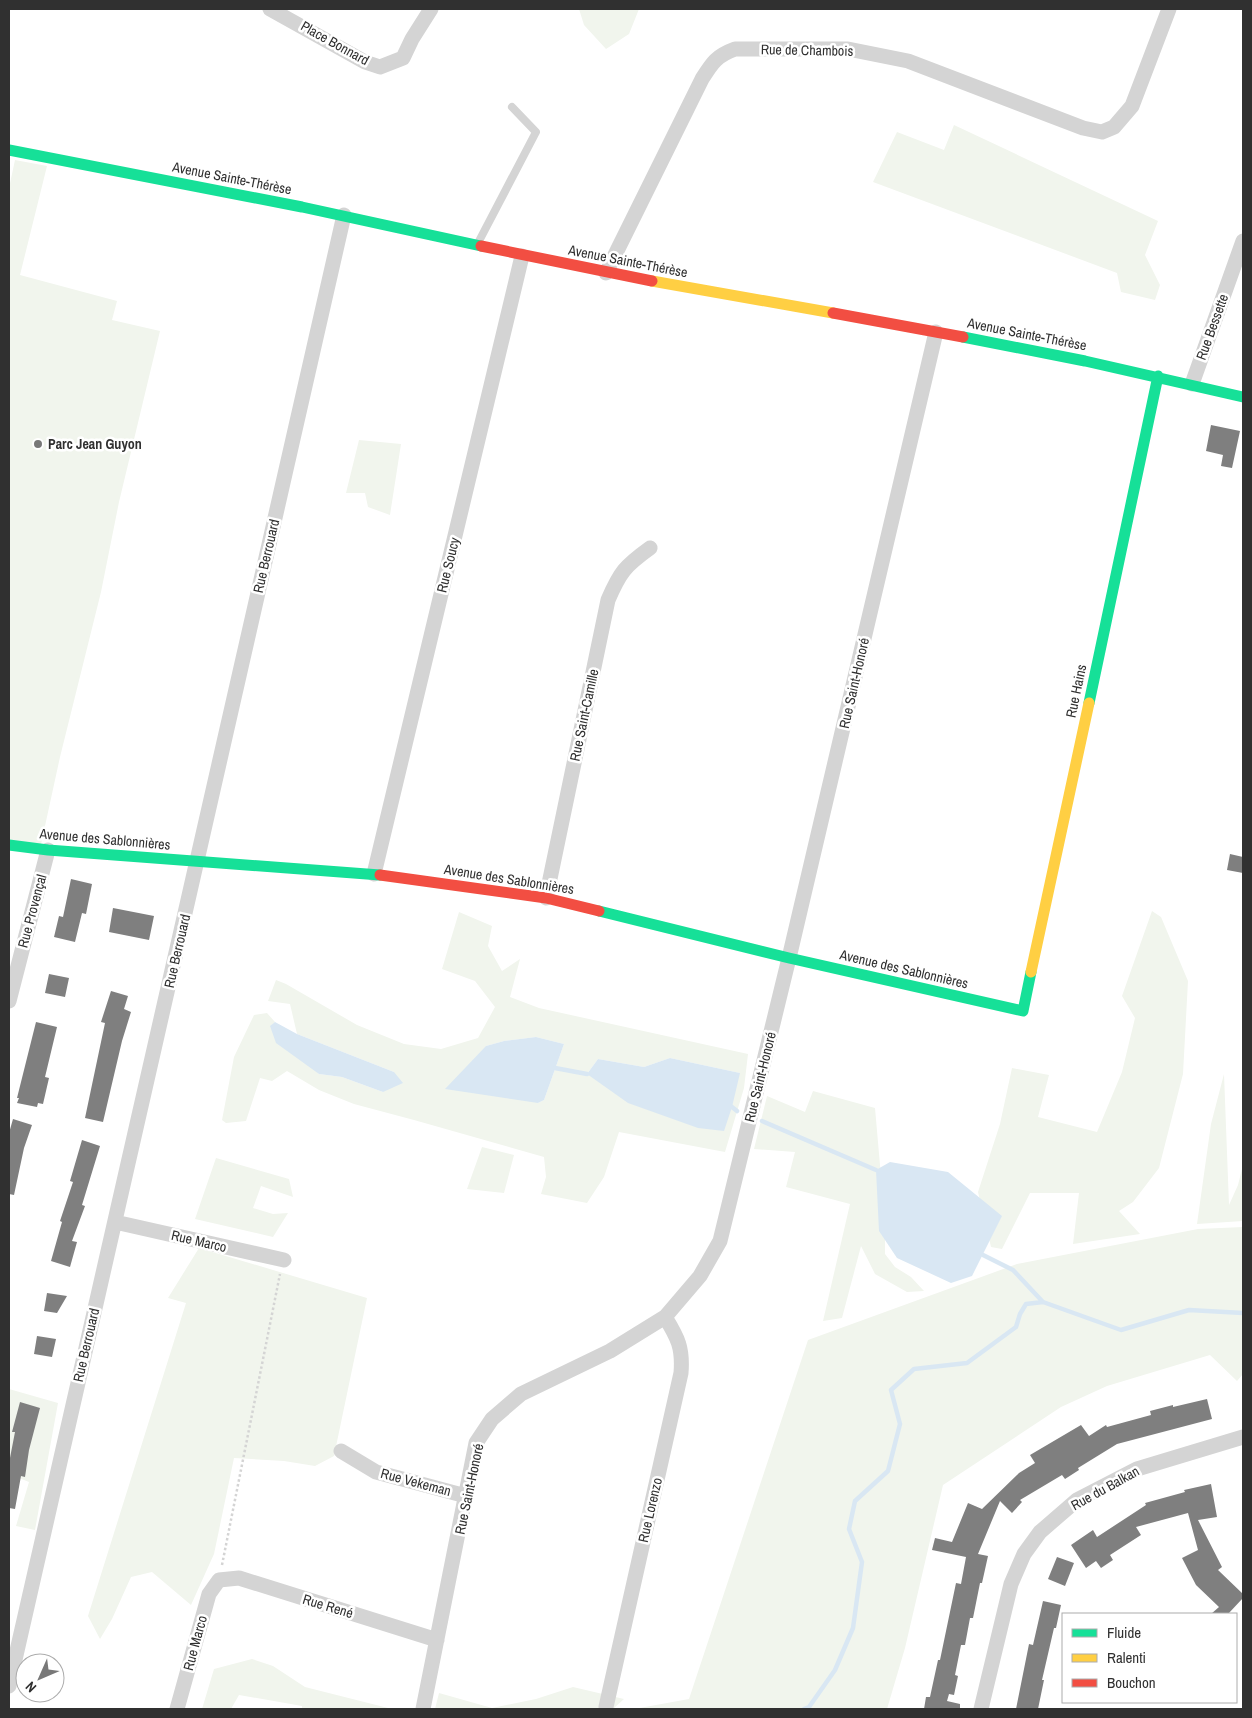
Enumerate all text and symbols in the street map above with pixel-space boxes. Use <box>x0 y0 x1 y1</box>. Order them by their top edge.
street label: Place Bonnard <box>298 17 372 69</box>
street label: Rue de Chambois <box>761 40 854 60</box>
street label: Avenue Sainte-Thérèse <box>170 157 293 198</box>
street label: Avenue Sainte-Thérèse <box>566 240 689 281</box>
street label: Rue Bessette <box>1192 292 1232 362</box>
street label: Avenue Sainte-Thérèse <box>965 313 1088 354</box>
place label: Parc Jean Guyon <box>48 435 142 453</box>
marker: Parc Jean Guyon <box>32 438 44 450</box>
street label: Rue Berrouard <box>249 517 283 595</box>
street label: Rue Soucy <box>432 535 464 594</box>
street label: Rue Saint-Honoré <box>835 636 873 730</box>
street label: Rue Hains <box>1062 662 1090 719</box>
street label: Rue Saint-Camille <box>565 667 603 763</box>
street label: Avenue des Sablonnières <box>38 824 171 854</box>
street label: Avenue des Sablonnières <box>442 860 575 898</box>
street label: Rue Provençal <box>14 872 50 950</box>
street label: Rue Berrouard <box>160 912 194 990</box>
street label: Avenue des Sablonnières <box>837 945 970 993</box>
street label: Rue Saint-Honoré <box>740 1030 780 1124</box>
street label: Rue Marco <box>170 1226 228 1256</box>
street label: Rue Berrouard <box>69 1306 103 1384</box>
street label: Rue Saint-Honoré <box>451 1442 487 1536</box>
street label: Rue du Balkan <box>1068 1462 1142 1514</box>
street label: Rue Vekeman <box>379 1464 453 1500</box>
street label: Rue Lorenzo <box>634 1476 666 1544</box>
street label: Rue René <box>301 1590 355 1622</box>
legend <box>1062 1613 1237 1703</box>
street label: Rue Marco <box>179 1614 211 1672</box>
text: Fluide <box>1107 1622 1141 1643</box>
text: Ralenti <box>1107 1647 1146 1668</box>
north arrow <box>15 1653 65 1703</box>
text: Bouchon <box>1107 1672 1156 1693</box>
text: N <box>22 1678 40 1696</box>

